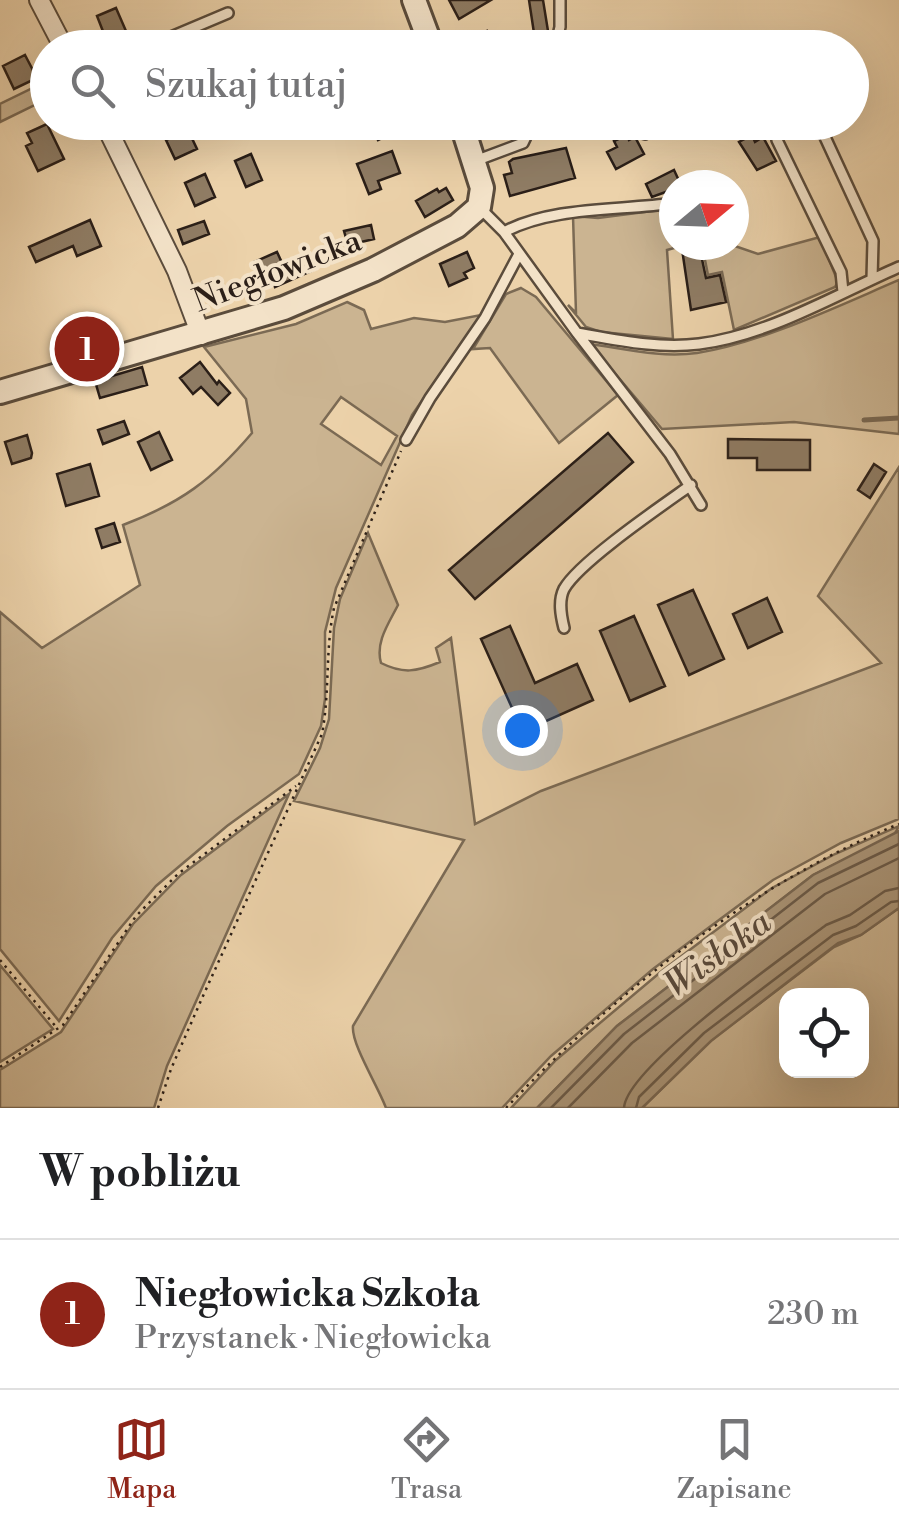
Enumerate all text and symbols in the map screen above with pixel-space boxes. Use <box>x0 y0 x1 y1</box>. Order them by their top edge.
search box <box>30 30 869 140</box>
icon: search <box>65 58 120 113</box>
text: Szukaj tutaj <box>145 62 348 109</box>
north arrow <box>659 170 749 260</box>
street label: Niegłowicka <box>188 220 368 321</box>
pin: 1 <box>54 312 120 386</box>
your location <box>497 705 548 756</box>
water label: Wisłoka <box>656 901 780 1007</box>
map controls <box>779 988 869 1078</box>
button: locate <box>779 988 869 1078</box>
text: W pobliżu <box>40 1147 240 1200</box>
text: Niegłowicka Szkoła <box>135 1271 480 1318</box>
text: 1 <box>65 1294 80 1334</box>
text: 230 m <box>767 1294 859 1334</box>
text: Przystanek · Niegłowicka <box>135 1318 491 1358</box>
tab: Mapa <box>107 1412 177 1507</box>
tab: Trasa <box>391 1412 462 1507</box>
tab: Zapisane <box>677 1412 792 1507</box>

